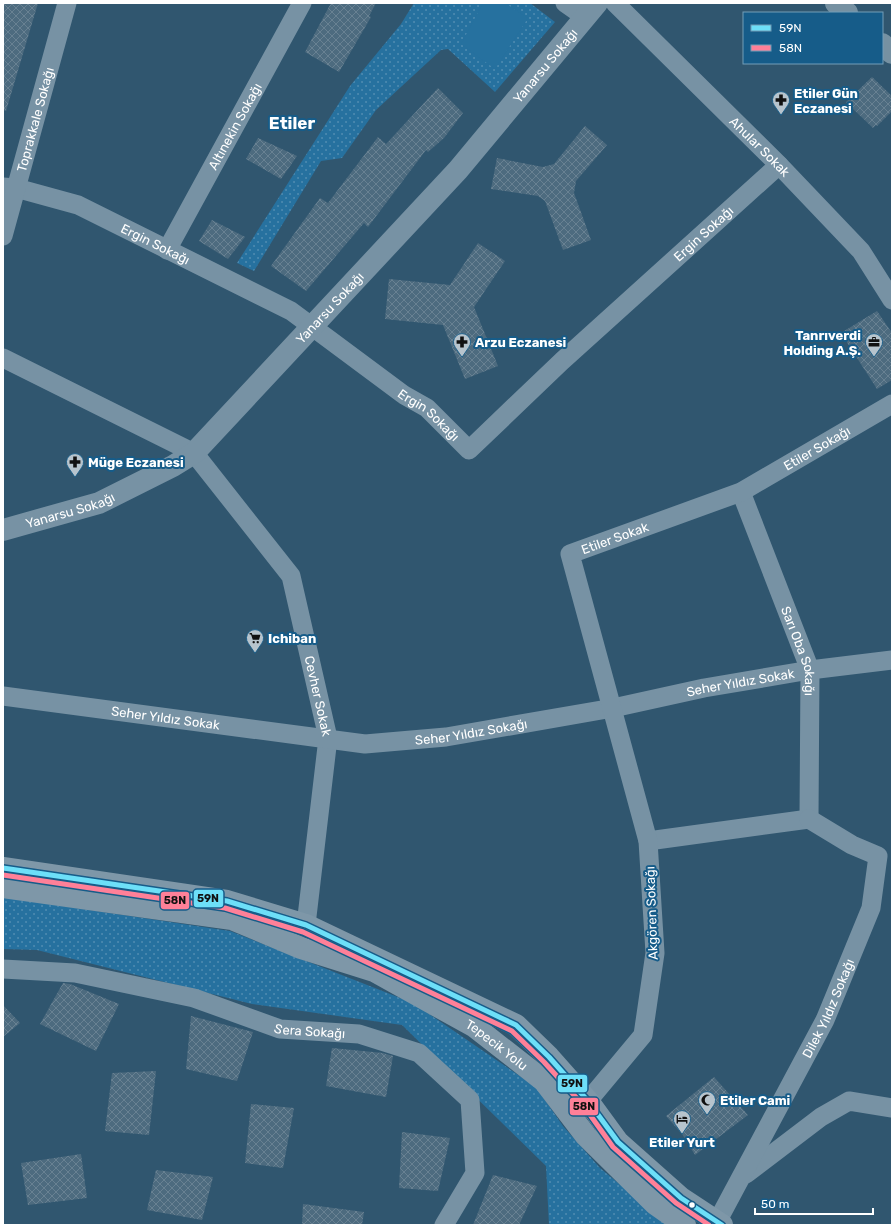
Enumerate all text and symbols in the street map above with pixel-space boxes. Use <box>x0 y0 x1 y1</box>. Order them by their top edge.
legend <box>743 12 883 64</box>
text: 59N <box>779 21 802 35</box>
street label: Yanarsu Sokağı <box>510 26 581 106</box>
text: 58N <box>779 41 802 55</box>
street label: Toprakkale Sokağı <box>14 65 57 173</box>
street label: Altınekin Sokağı <box>205 81 265 172</box>
place label: Etiler Gün Eczanesi <box>794 86 858 116</box>
pharmacy icon: Etiler Gün Eczanesi <box>771 90 791 115</box>
district label: Etiler <box>269 113 315 133</box>
street label: Ahular Sokak <box>727 114 793 180</box>
street label: Ergin Sokağı <box>671 203 736 264</box>
street label: Ergin Sokağı <box>118 221 192 267</box>
street label: Yanarsu Sokağı <box>293 269 367 347</box>
place label: Tanrıverdi Holding A.Ş. <box>783 328 861 358</box>
pharmacy icon: Arzu Eczanesi <box>452 332 472 357</box>
office icon: Tanrıverdi Holding A.Ş. <box>864 332 884 357</box>
place label: Arzu Eczanesi <box>475 335 566 350</box>
street label: Ergin Sokağı <box>395 386 462 444</box>
street label: Etiler Sokağı <box>781 423 853 474</box>
pharmacy icon: Müge Eczanesi <box>65 452 85 477</box>
place label: Müge Eczanesi <box>88 455 184 470</box>
street label: Yanarsu Sokağı <box>24 489 117 531</box>
street label: Etiler Sokak <box>579 519 651 557</box>
street label: Sarı Oba Sokağı <box>778 604 817 696</box>
supermarket icon: Ichiban <box>245 628 265 653</box>
place label: Ichiban <box>268 631 316 646</box>
street label: Cevher Sokak <box>301 654 334 738</box>
street label: Seher Yıldız Sokak <box>685 666 796 700</box>
street label: Seher Yıldız Sokak <box>110 703 221 733</box>
street label: Seher Yıldız Sokağı <box>414 716 528 748</box>
street label: Akgören Sokağı <box>642 866 662 960</box>
line badge: 59N <box>193 889 224 908</box>
line badge: 58N <box>160 891 190 910</box>
text: 59N <box>197 892 219 905</box>
text: 58N <box>164 894 186 907</box>
street label: Dilek Yıldız Sokağı <box>799 957 857 1061</box>
street label: Tepecik Yolu <box>463 1016 530 1073</box>
street label: Sera Sokağı <box>272 1021 346 1042</box>
line badge: 59N <box>557 1074 588 1093</box>
text: 59N <box>561 1077 583 1090</box>
mosque icon: Etiler Cami <box>697 1090 717 1115</box>
place label: Etiler Cami <box>720 1093 790 1108</box>
line badge: 58N <box>569 1097 599 1116</box>
text: 58N <box>573 1100 595 1113</box>
hotel icon: Etiler Yurt <box>672 1109 692 1134</box>
place label: Etiler Yurt <box>649 1135 715 1150</box>
scale bar <box>755 1190 873 1216</box>
text: 50 m <box>761 1197 789 1211</box>
unlabelled marker <box>687 1200 697 1210</box>

